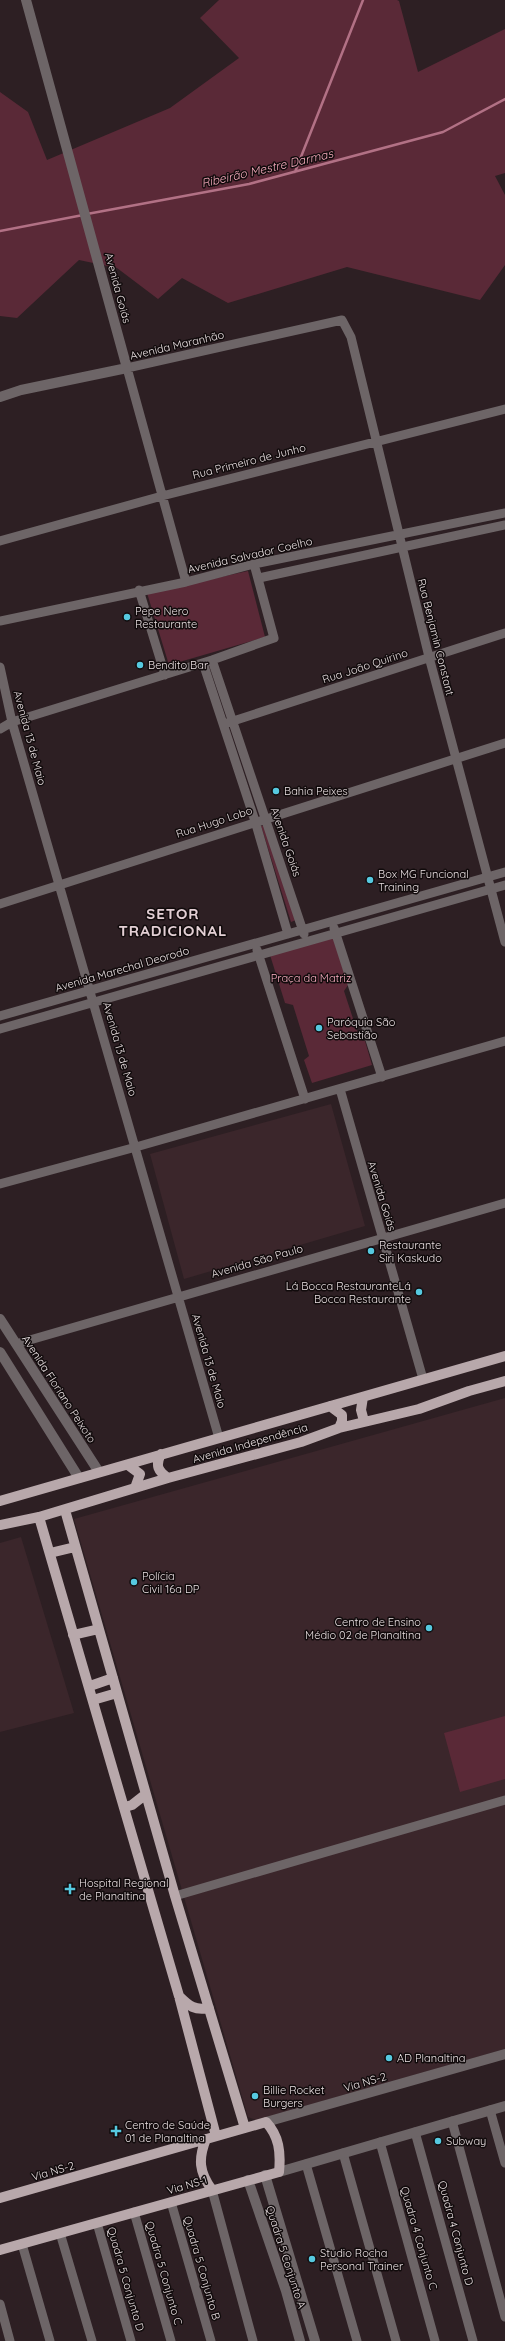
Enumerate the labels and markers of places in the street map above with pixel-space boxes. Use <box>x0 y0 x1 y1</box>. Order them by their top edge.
place label: Pepe Nero Restaurante <box>135 604 197 631</box>
marker: Pepe Nero Restaurante <box>122 612 132 622</box>
place label: Bendito Bar <box>148 658 209 672</box>
marker: Bendito Bar <box>135 660 145 670</box>
place label: Bahia Peixes <box>284 784 348 798</box>
marker: Bahia Peixes <box>271 786 281 796</box>
place label: Box MG Funcional Training <box>378 867 469 894</box>
marker: Box MG Funcional Training <box>365 875 375 885</box>
place label: Paróquia São Sebastião <box>327 1015 396 1042</box>
marker: Paróquia São Sebastião <box>314 1023 324 1033</box>
place label: Restaurante Siri Kaskudo <box>379 1238 442 1265</box>
marker: Restaurante Siri Kaskudo <box>366 1246 376 1256</box>
place label: Lá Bocca RestauranteLá Bocca Restaurante <box>286 1279 411 1306</box>
marker: Lá Bocca RestauranteLá Bocca Restaurante <box>414 1287 424 1297</box>
place label: Polícia Civil 16a DP <box>142 1569 200 1596</box>
marker: Polícia Civil 16a DP <box>129 1577 139 1587</box>
place label: Centro de Ensino Médio 02 de Planaltina <box>305 1615 421 1642</box>
marker: Centro de Ensino Médio 02 de Planaltina <box>424 1623 434 1633</box>
place label: Hospital Regional de Planaltina <box>79 1876 169 1903</box>
marker: Hospital Regional de Planaltina <box>64 1883 76 1895</box>
place label: AD Planaltina <box>397 2051 465 2065</box>
marker: AD Planaltina <box>384 2053 394 2063</box>
place label: Billie Rocket Burgers <box>263 2083 325 2110</box>
marker: Billie Rocket Burgers <box>250 2091 260 2101</box>
place label: Centro de Saúde 01 de Planaltina <box>125 2118 210 2145</box>
marker: Centro de Saúde 01 de Planaltina <box>110 2125 122 2137</box>
place label: Subway <box>446 2134 486 2148</box>
marker: Subway <box>433 2136 443 2146</box>
place label: Studio Rocha Personal Trainer <box>320 2246 404 2273</box>
marker: Studio Rocha Personal Trainer <box>307 2254 317 2264</box>

